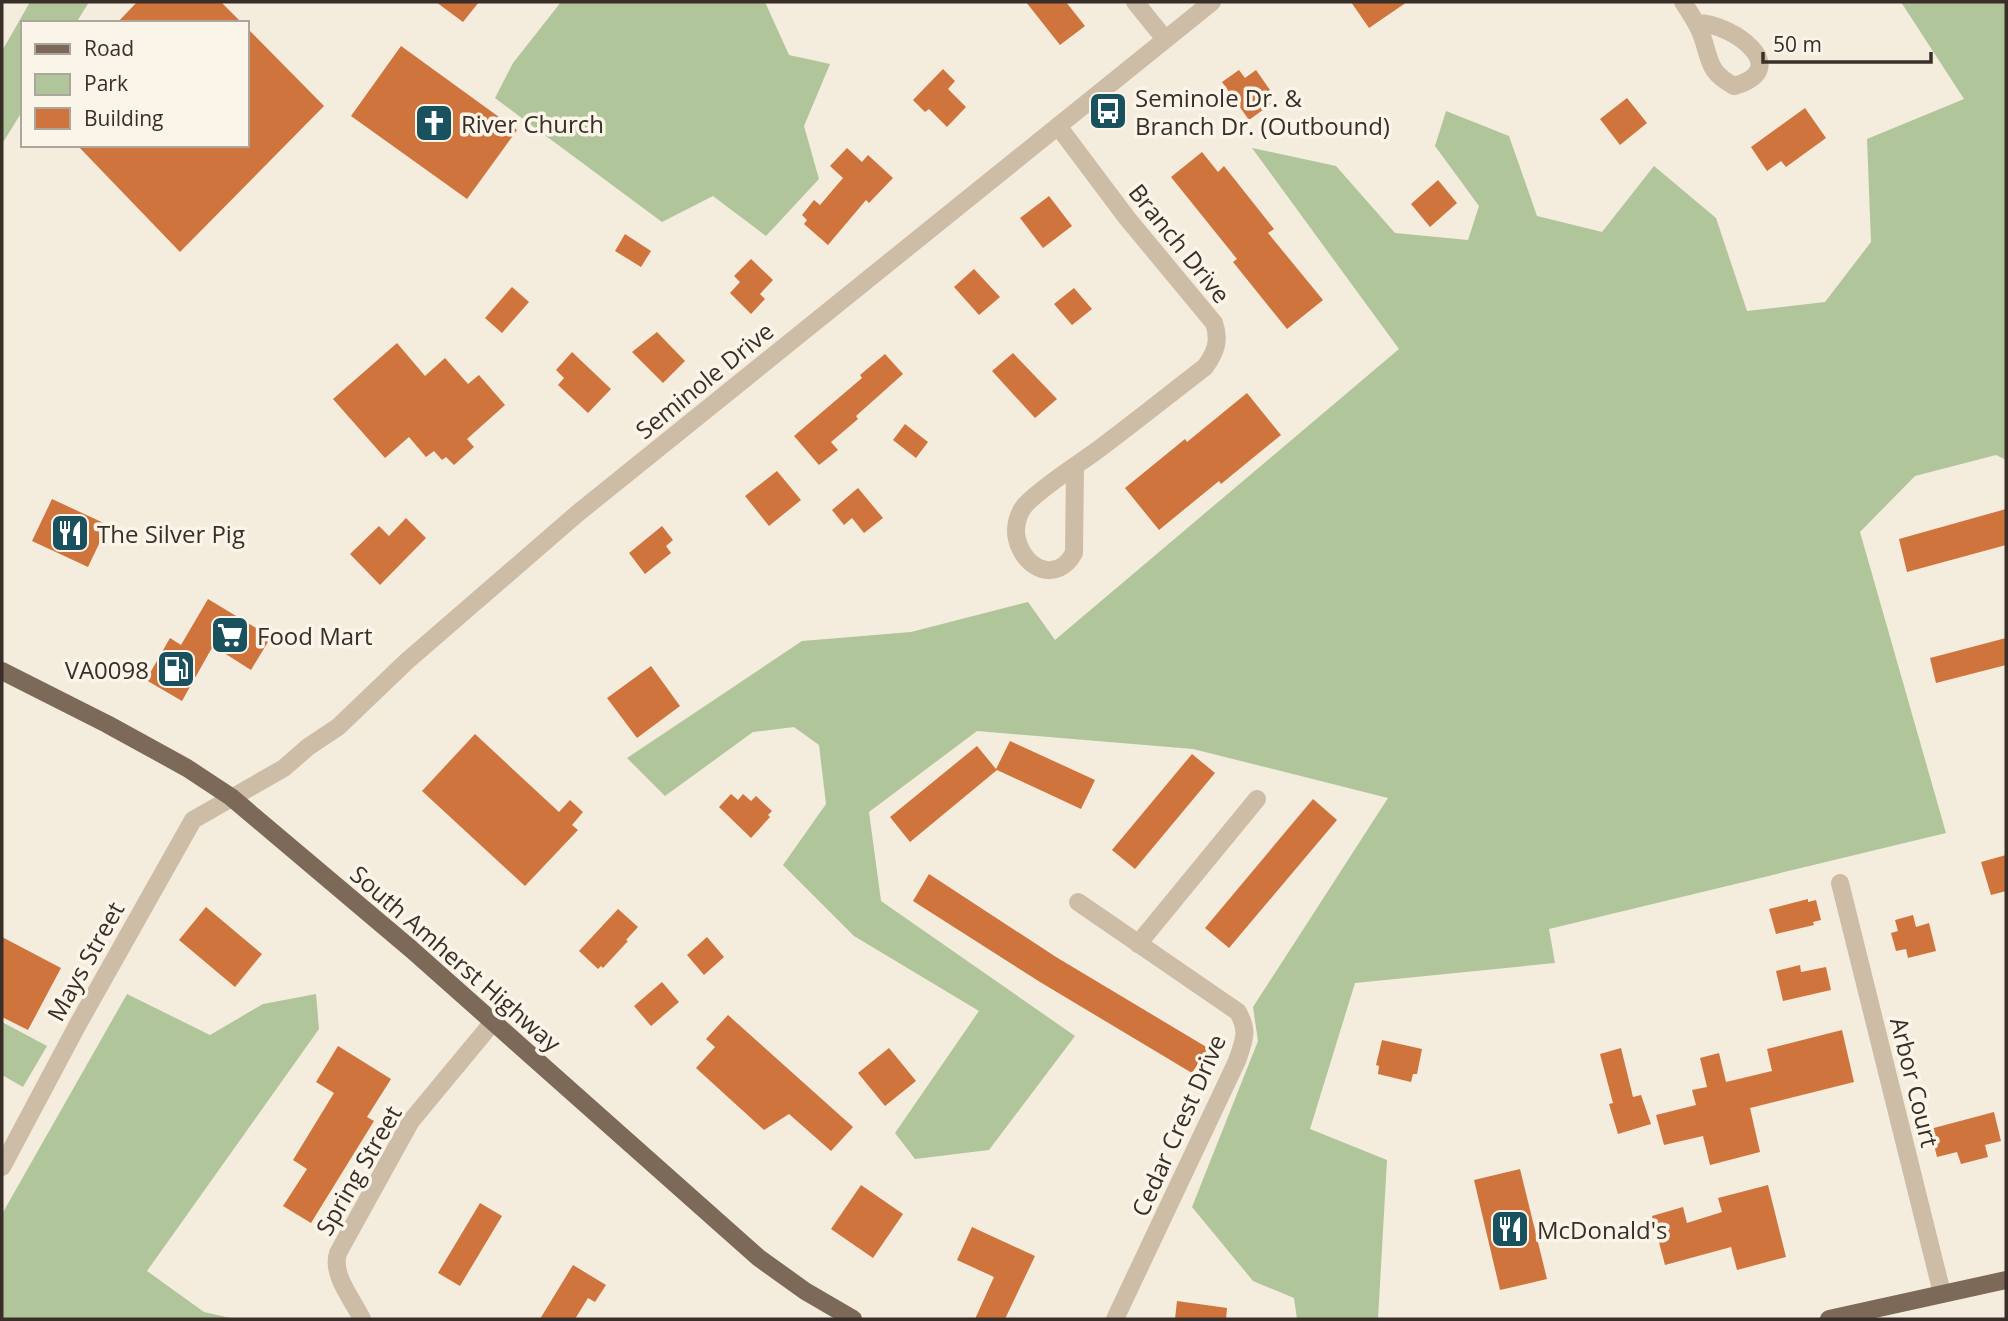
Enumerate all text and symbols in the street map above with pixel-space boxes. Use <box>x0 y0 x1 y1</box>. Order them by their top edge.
legend <box>21 21 248 147</box>
scale bar <box>1763 21 1931 65</box>
text: 50 m <box>1773 30 1822 58</box>
text: Road <box>84 34 134 62</box>
text: Park <box>84 69 128 97</box>
place label: Seminole Dr. & Branch Dr. (Outbound) <box>1135 81 1390 142</box>
bus stop icon: Seminole Dr. & Branch Dr. (Outbound) <box>1087 90 1129 132</box>
church icon: River Church <box>413 102 455 144</box>
text: Building <box>84 104 163 132</box>
place label: River Church <box>461 107 604 140</box>
street label: Branch Drive <box>1122 176 1238 310</box>
street label: Seminole Drive <box>628 314 780 446</box>
restaurant icon: The Silver Pig <box>49 512 91 554</box>
place label: The Silver Pig <box>97 517 245 550</box>
supermarket icon: Food Mart <box>209 614 251 656</box>
place label: Food Mart <box>257 619 372 652</box>
fuel station icon: VA0098 <box>155 648 197 690</box>
place label: VA0098 <box>65 653 149 686</box>
street label: South Amherst Highway <box>344 857 569 1059</box>
street label: Mays Street <box>39 895 131 1027</box>
street label: Arbor Court <box>1883 1014 1947 1150</box>
street label: Cedar Crest Drive <box>1123 1029 1233 1221</box>
street label: Spring Street <box>308 1099 408 1241</box>
restaurant icon: McDonald's <box>1489 1208 1531 1250</box>
place label: McDonald's <box>1537 1213 1667 1246</box>

